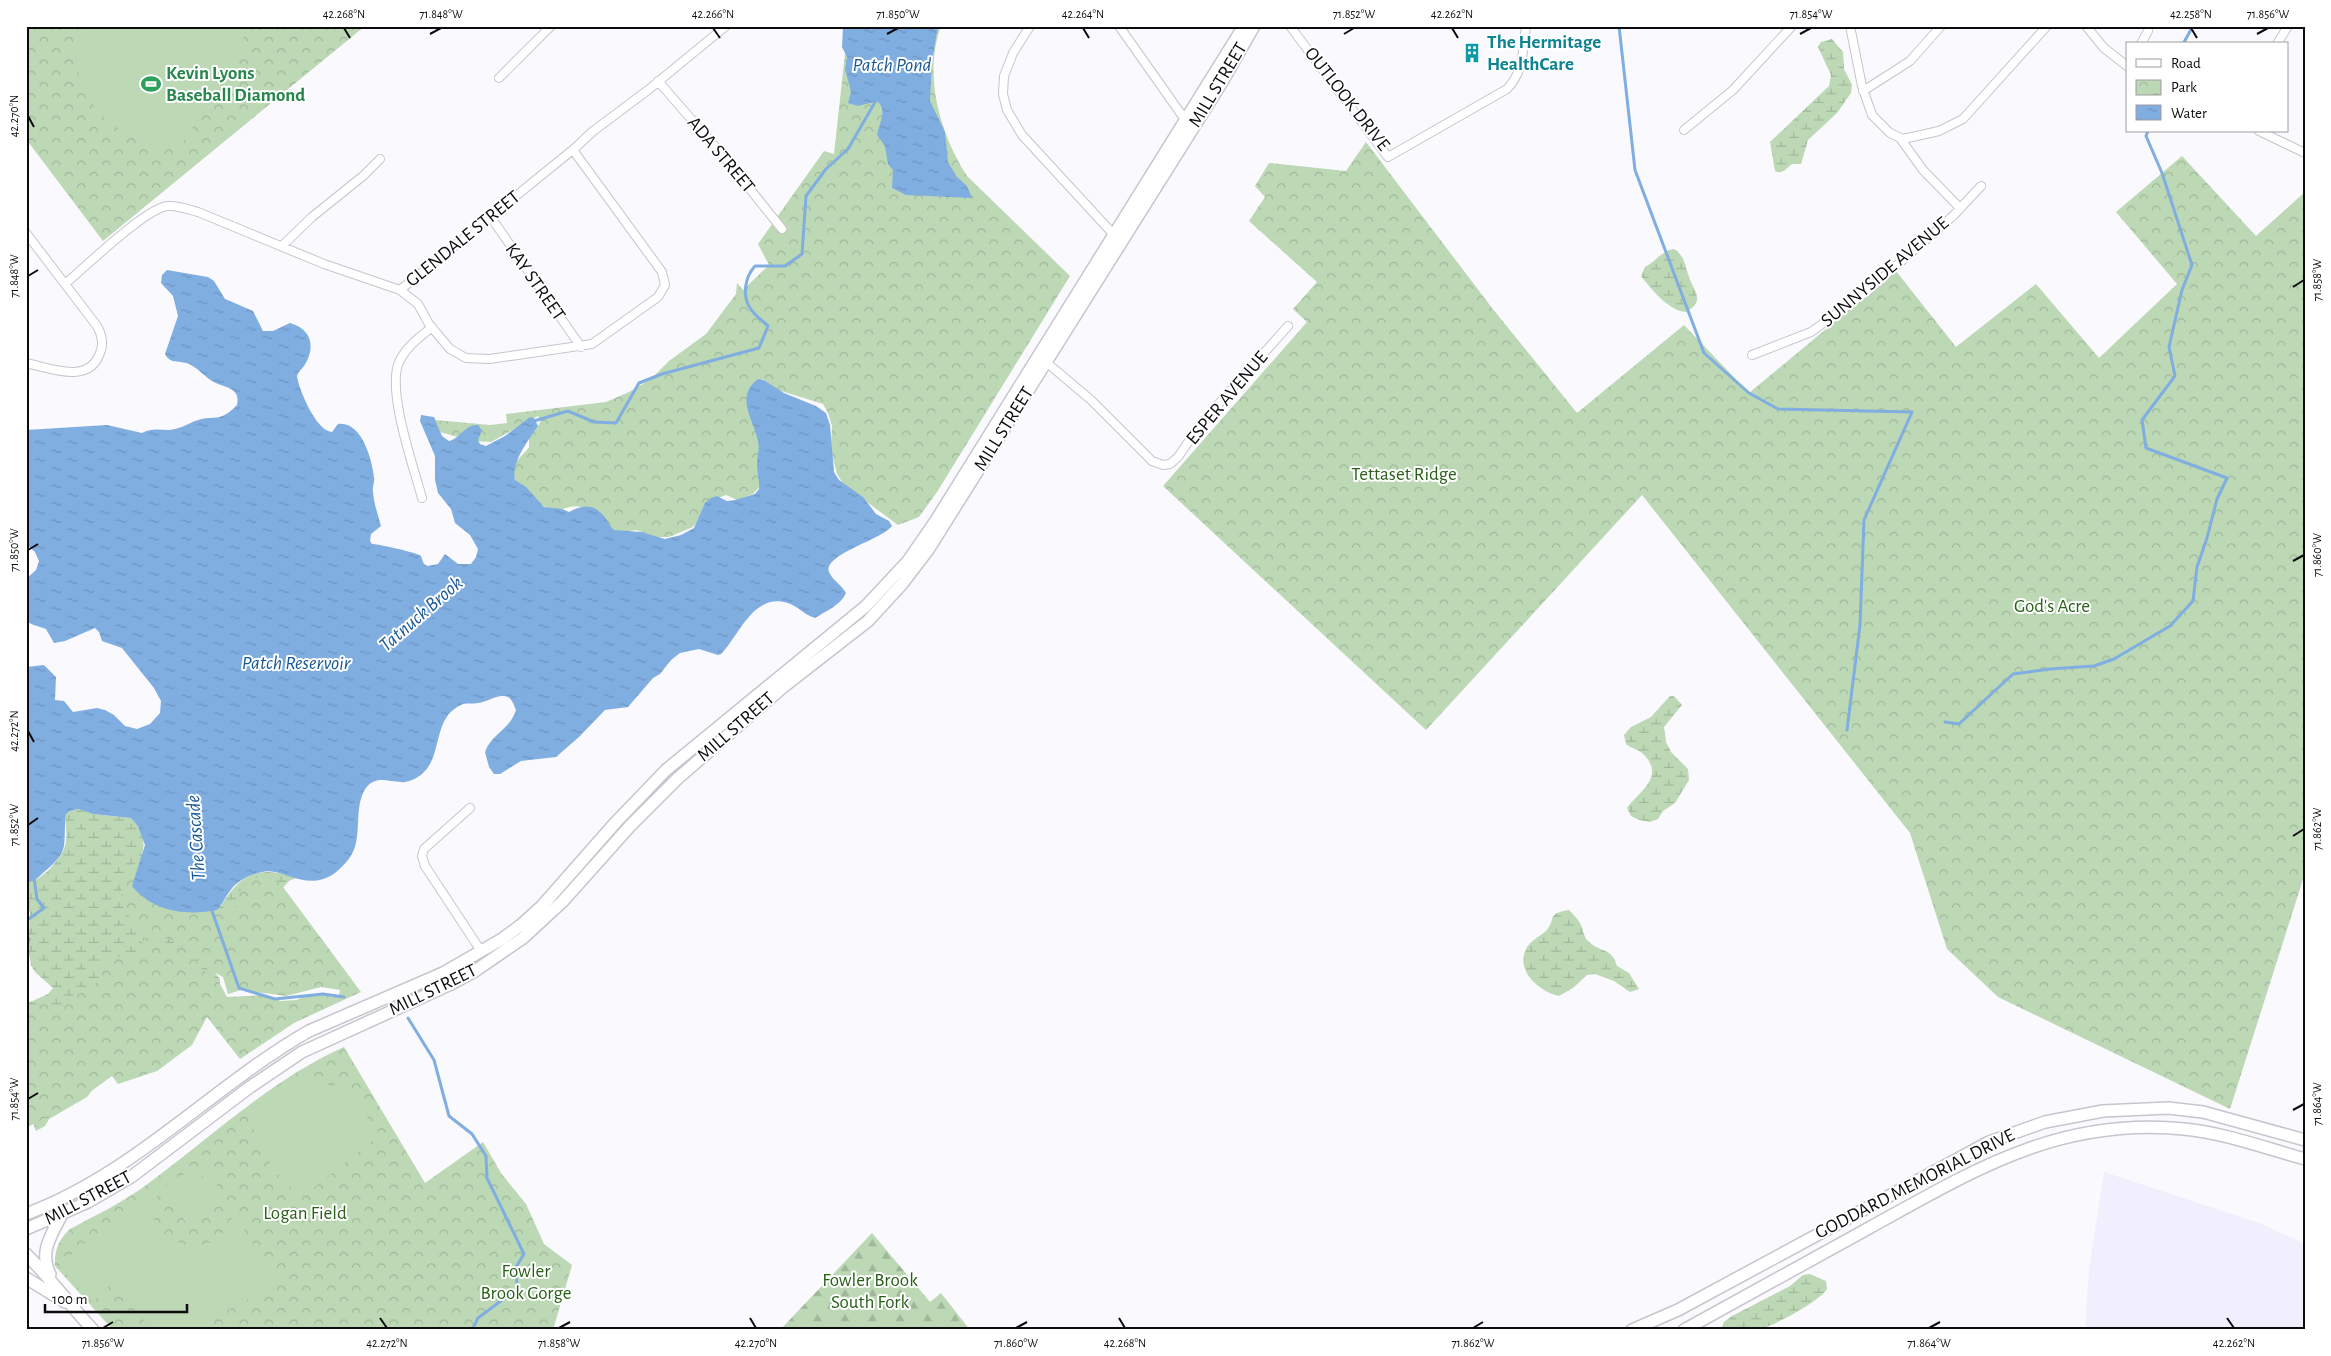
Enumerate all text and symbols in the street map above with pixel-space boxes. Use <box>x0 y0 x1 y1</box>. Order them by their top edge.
text: 42.268°N <box>323 8 365 20</box>
text: 71.848°W <box>419 8 463 20</box>
text: 42.266°N <box>692 8 734 20</box>
text: 71.850°W <box>876 8 920 20</box>
text: 42.264°N <box>1062 8 1104 20</box>
text: 71.852°W <box>1333 8 1376 20</box>
text: 42.262°N <box>1431 8 1473 20</box>
text: 71.854°W <box>1790 8 1833 20</box>
text: 42.258°N <box>2170 8 2212 20</box>
text: 71.856°W <box>2247 8 2290 20</box>
place label: The Hermitage HealthCare <box>1487 33 1601 74</box>
street label: MILL STREET <box>1185 39 1251 131</box>
building icon: The Hermitage HealthCare <box>1461 42 1483 64</box>
legend <box>2126 42 2288 132</box>
street label: OUTLOOK DRIVE <box>1301 44 1393 154</box>
water label: Patch Pond <box>853 55 932 75</box>
text: Road <box>2171 56 2201 71</box>
place label: Kevin Lyons Baseball Diamond <box>166 64 305 105</box>
sports icon: Kevin Lyons Baseball Diamond <box>140 73 162 95</box>
text: Park <box>2171 80 2197 95</box>
text: 42.270°N <box>8 95 20 137</box>
text: Water <box>2171 106 2207 121</box>
street label: ADA STREET <box>684 113 758 197</box>
street label: GLENDALE STREET <box>402 187 524 291</box>
street label: SUNNYSIDE AVENUE <box>1818 213 1952 331</box>
street label: KAY STREET <box>501 240 569 324</box>
text: 71.848°W <box>8 254 20 298</box>
text: 71.858°W <box>2311 258 2323 301</box>
street label: ESPER AVENUE <box>1183 348 1271 448</box>
street label: MILL STREET <box>971 384 1037 474</box>
park label: Tettaset Ridge <box>1351 465 1457 484</box>
text: 71.850°W <box>8 528 20 572</box>
text: 71.860°W <box>2311 533 2323 577</box>
water label: Tatnuck Brook <box>375 573 467 655</box>
park label: God's Acre <box>2014 597 2090 616</box>
water label: Patch Reservoir <box>242 653 351 673</box>
street label: MILL STREET <box>694 689 778 765</box>
text: 42.272°N <box>8 710 20 752</box>
water label: The Cascade <box>183 794 209 881</box>
text: 71.852°W <box>8 803 20 846</box>
text: 71.862°W <box>2311 807 2323 851</box>
street label: MILL STREET <box>386 961 480 1019</box>
text: 71.854°W <box>8 1077 20 1120</box>
text: 71.864°W <box>2311 1082 2323 1126</box>
street label: GODDARD MEMORIAL DRIVE <box>1812 1125 2018 1243</box>
street label: MILL STREET <box>42 1167 134 1229</box>
park label: Logan Field <box>263 1204 347 1223</box>
park label: Fowler Brook Gorge <box>481 1262 571 1303</box>
park label: Fowler Brook South Fork <box>822 1271 918 1312</box>
scale bar <box>45 1281 188 1313</box>
text: 100 m <box>52 1292 87 1307</box>
text: 71.856°W <box>82 1337 125 1349</box>
text: 42.272°N <box>366 1337 408 1349</box>
text: 71.858°W <box>538 1337 581 1349</box>
text: 42.270°N <box>735 1337 777 1349</box>
text: 71.860°W <box>994 1337 1038 1349</box>
text: 42.268°N <box>1104 1337 1146 1349</box>
text: 71.862°W <box>1451 1337 1495 1349</box>
text: 71.864°W <box>1907 1337 1951 1349</box>
text: 42.262°N <box>2213 1337 2255 1349</box>

